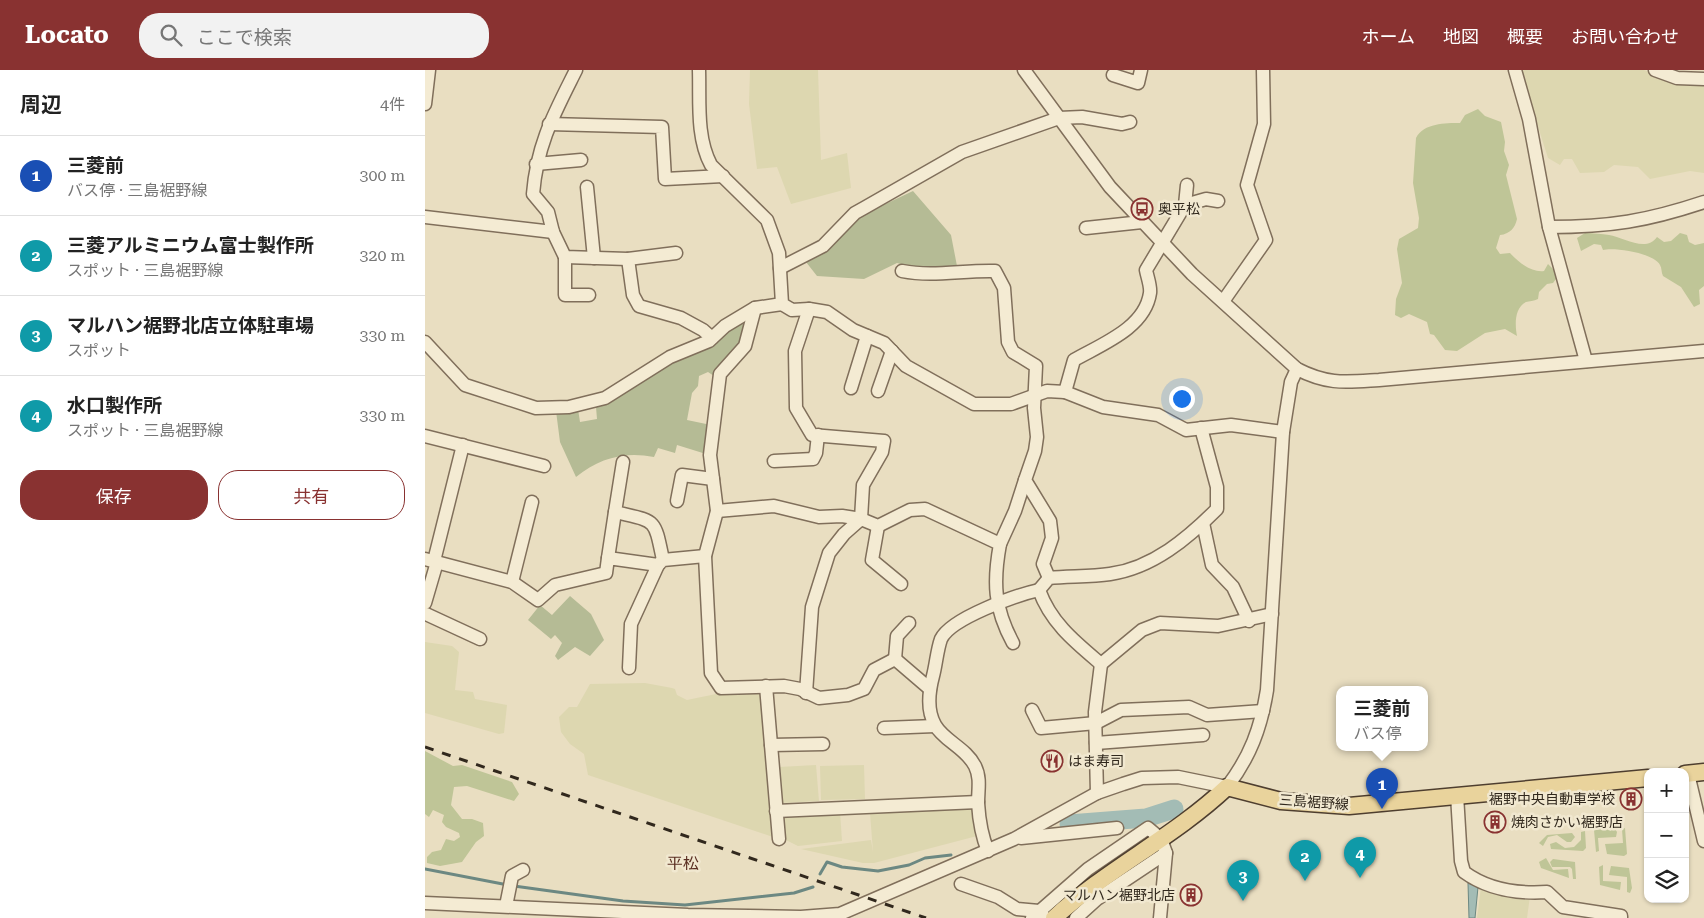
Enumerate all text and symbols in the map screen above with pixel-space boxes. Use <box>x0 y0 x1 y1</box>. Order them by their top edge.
search box <box>139 13 489 58</box>
text: Locato <box>25 21 109 49</box>
icon: search <box>157 21 185 49</box>
text: ここで検索 <box>197 26 292 49</box>
text: ホーム <box>1362 26 1415 47</box>
text: 地図 <box>1443 26 1479 47</box>
text: 概要 <box>1507 26 1543 47</box>
text: お問い合わせ <box>1571 26 1679 47</box>
text: 周辺 <box>20 93 62 117</box>
text: 4件 <box>380 95 405 114</box>
text: 三菱前 <box>67 154 124 177</box>
text: 1 <box>32 166 40 185</box>
text: 300 m <box>359 166 405 185</box>
text: バス停 · 三島裾野線 <box>67 181 207 200</box>
bus stop icon: 奥平松 <box>1130 197 1154 221</box>
place label: 奥平松 <box>1158 201 1200 217</box>
text: 三菱アルミニウム富士製作所 <box>67 234 314 257</box>
text: 2 <box>32 246 40 265</box>
text: 320 m <box>359 246 405 265</box>
text: スポット · 三島裾野線 <box>67 261 223 280</box>
text: マルハン裾野北店立体駐車場 <box>67 314 314 337</box>
text: 3 <box>32 326 40 345</box>
text: 330 m <box>359 326 405 345</box>
text: スポット <box>67 341 131 360</box>
your location <box>1169 386 1195 412</box>
text: 水口製作所 <box>67 394 162 417</box>
text: 4 <box>32 406 40 425</box>
text: 330 m <box>359 406 405 425</box>
text: スポット · 三島裾野線 <box>67 421 223 440</box>
button: 保存 <box>20 470 208 520</box>
button: 共有 <box>218 470 405 520</box>
popup <box>1336 686 1428 751</box>
text: 三菱前 <box>1353 697 1411 720</box>
text: バス停 <box>1353 724 1402 743</box>
restaurant icon: はま寿司 <box>1040 749 1064 773</box>
place label: はま寿司 <box>1068 753 1124 769</box>
pin: 1 <box>1366 768 1398 809</box>
map controls <box>1644 768 1689 903</box>
button: + <box>1644 768 1689 813</box>
building icon: 裾野中央自動車学校 <box>1619 787 1643 811</box>
place label: 裾野中央自動車学校 <box>1489 791 1615 807</box>
street label: 三島裾野線 <box>1279 792 1349 812</box>
building icon: 焼肉さかい裾野店 <box>1483 810 1507 834</box>
button: − <box>1644 813 1689 858</box>
place label: 焼肉さかい裾野店 <box>1511 814 1623 830</box>
pin: 4 <box>1344 837 1376 878</box>
pin: 2 <box>1289 840 1321 881</box>
district label: 平松 <box>667 854 699 873</box>
button: layers <box>1644 858 1689 903</box>
pin: 3 <box>1227 860 1259 901</box>
building icon: マルハン裾野北店 <box>1179 883 1203 907</box>
place label: マルハン裾野北店 <box>1063 887 1175 903</box>

